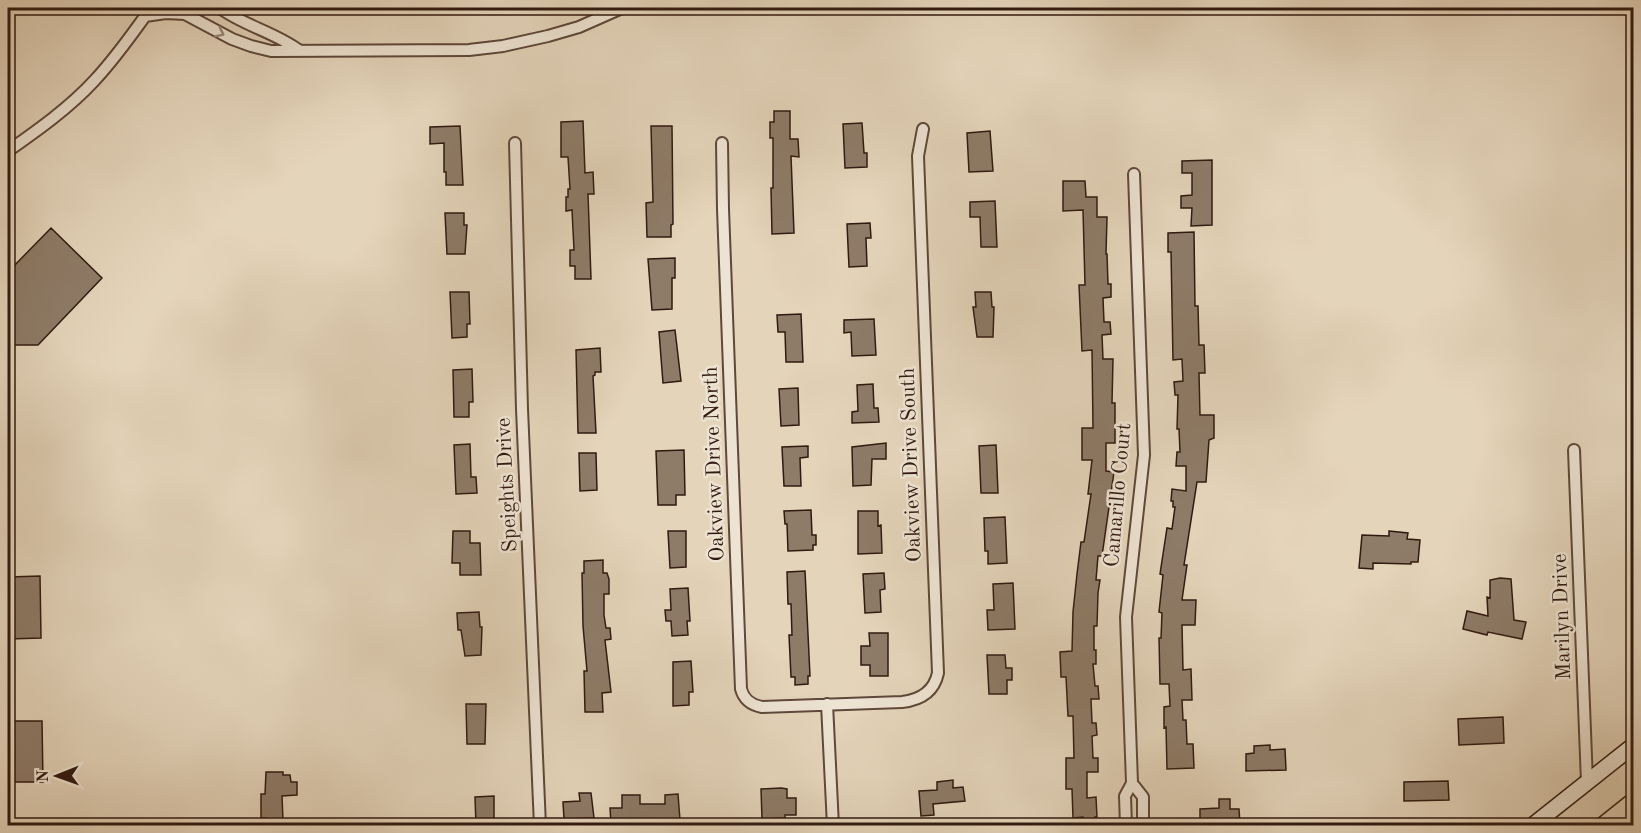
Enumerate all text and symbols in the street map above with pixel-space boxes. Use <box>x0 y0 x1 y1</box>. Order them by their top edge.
one-way arrow <box>213 25 224 37</box>
street label: Oakview Drive North <box>701 366 728 562</box>
street label: Oakview Drive South <box>898 367 925 562</box>
street label: Speights Drive <box>493 417 522 553</box>
street label: Camarillo Court <box>1102 422 1135 568</box>
street label: Marilyn Drive <box>1550 553 1575 681</box>
north arrow <box>27 746 87 806</box>
text: N <box>36 769 52 782</box>

